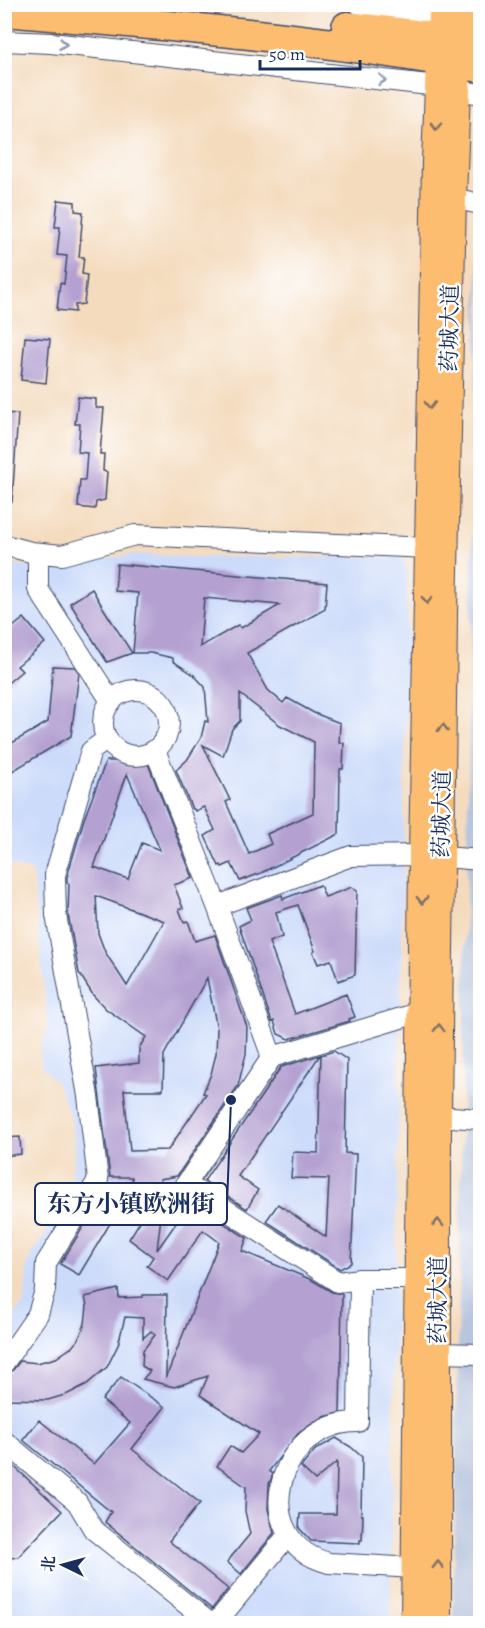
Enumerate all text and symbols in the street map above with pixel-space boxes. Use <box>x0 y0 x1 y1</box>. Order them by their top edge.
scale bar <box>260 33 360 71</box>
one-way arrow <box>58 38 67 50</box>
text: 50 m <box>269 42 305 66</box>
one-way arrow <box>377 73 386 86</box>
one-way arrow <box>430 121 443 130</box>
street label: 药城大道 <box>434 284 466 372</box>
one-way arrow <box>424 400 437 409</box>
one-way arrow <box>420 595 433 604</box>
one-way arrow <box>437 724 449 733</box>
street label: 药城大道 <box>426 770 458 858</box>
one-way arrow <box>416 895 429 904</box>
one-way arrow <box>433 1024 445 1033</box>
callout: 东方小镇欧洲街 <box>35 1183 227 1225</box>
text: 东方小镇欧洲街 <box>47 1188 215 1220</box>
one-way arrow <box>432 1219 444 1228</box>
street label: 药城大道 <box>423 1256 453 1344</box>
north arrow <box>33 1535 93 1595</box>
text: 北 <box>37 1555 61 1573</box>
one-way arrow <box>432 1561 444 1570</box>

